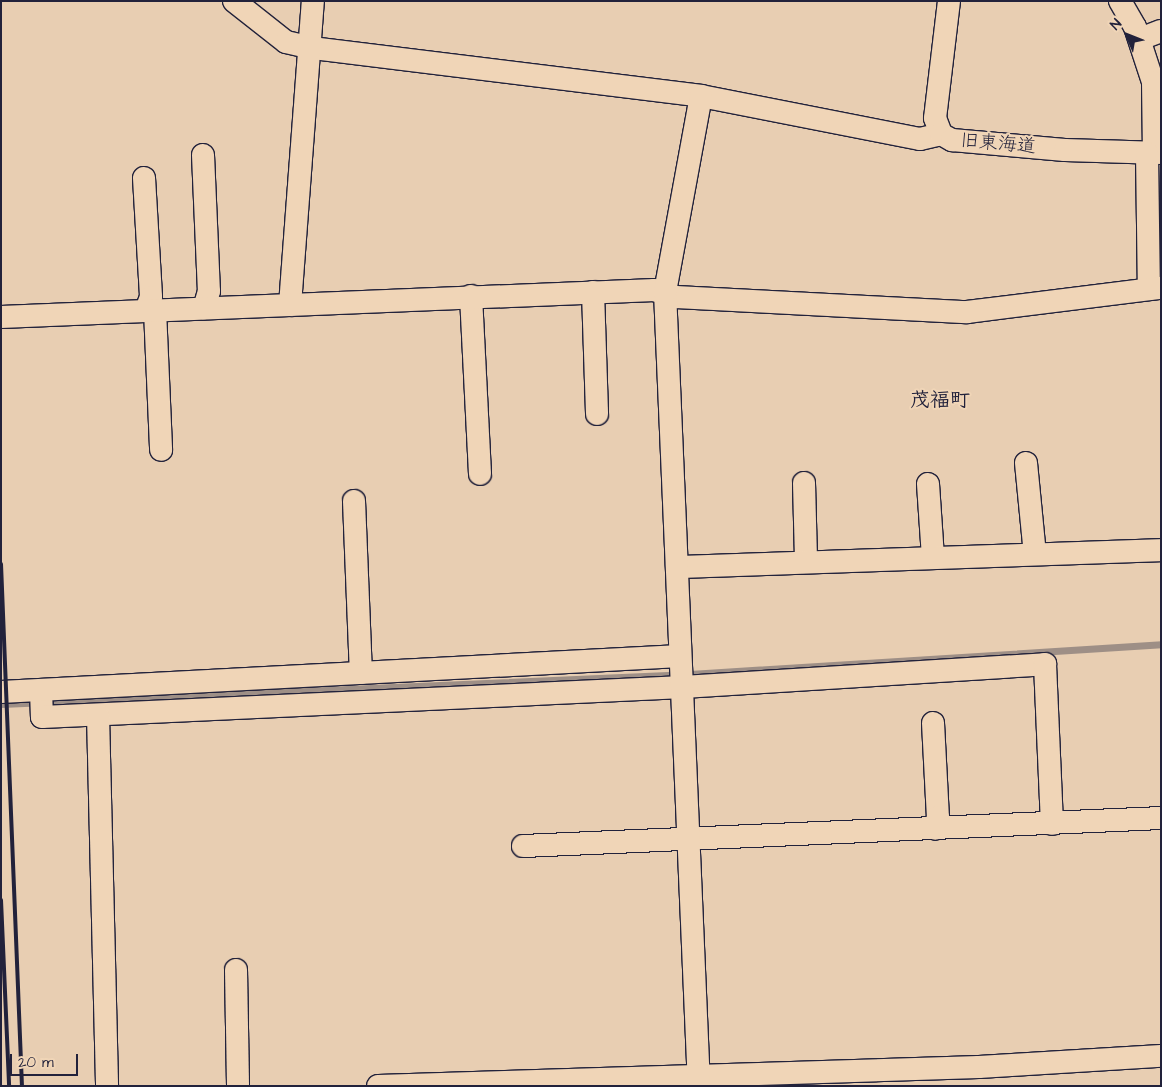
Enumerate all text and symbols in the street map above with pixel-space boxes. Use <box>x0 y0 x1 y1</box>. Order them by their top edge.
north arrow <box>1102 10 1152 60</box>
text: N <box>1106 14 1126 35</box>
street label: 旧東海道 <box>959 129 1037 159</box>
district label: 茂福町 <box>910 388 970 412</box>
scale bar <box>12 1044 80 1076</box>
text: 20 m <box>18 1052 54 1073</box>

